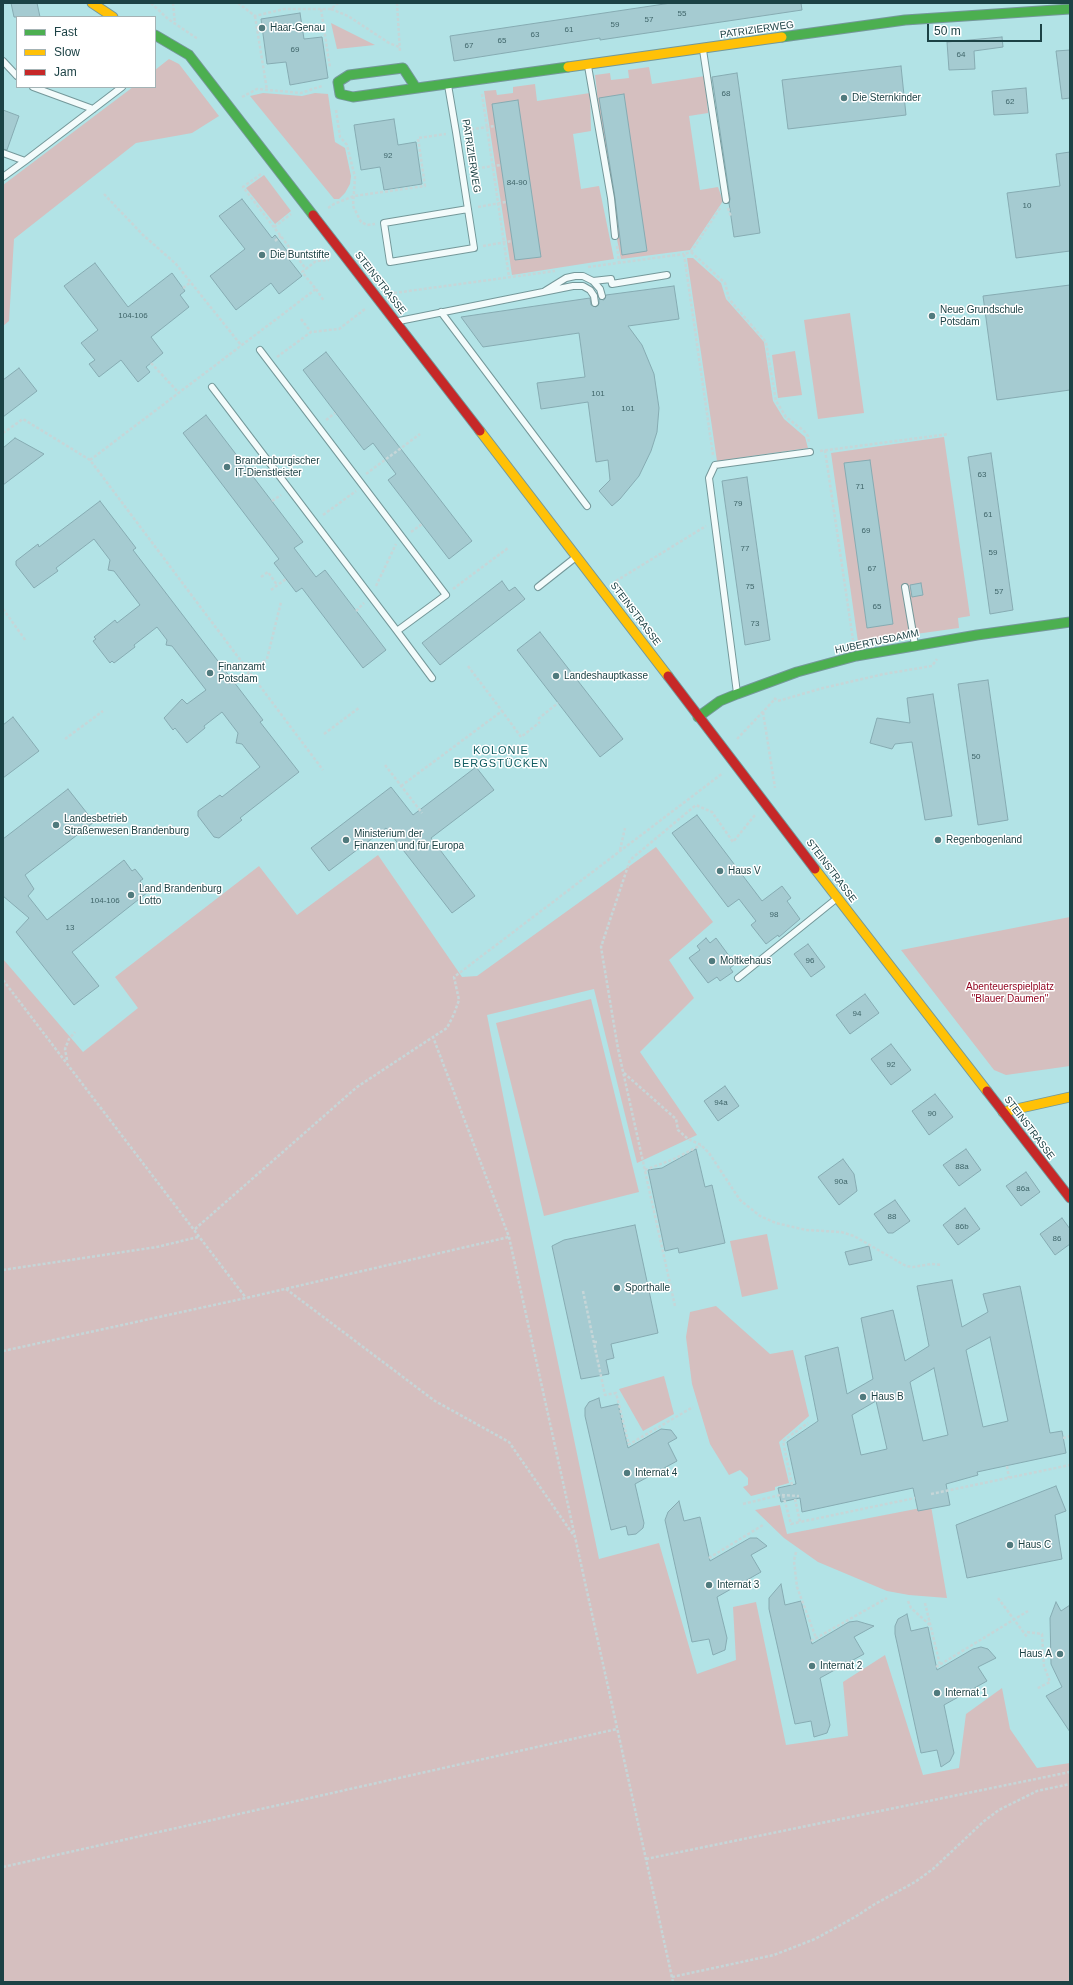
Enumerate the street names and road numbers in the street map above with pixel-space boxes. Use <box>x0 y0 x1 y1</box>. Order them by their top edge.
street label: PATRIZIERWEG <box>719 19 795 41</box>
street label: PATRIZIERWEG <box>459 118 483 194</box>
street label: STEINSTRASSE <box>352 249 408 317</box>
street label: STEINSTRASSE <box>607 580 663 648</box>
street label: HUBERTUSDAMM <box>834 627 920 657</box>
street label: STEINSTRASSE <box>803 837 859 905</box>
street label: STEINSTRASSE <box>1001 1094 1057 1162</box>

